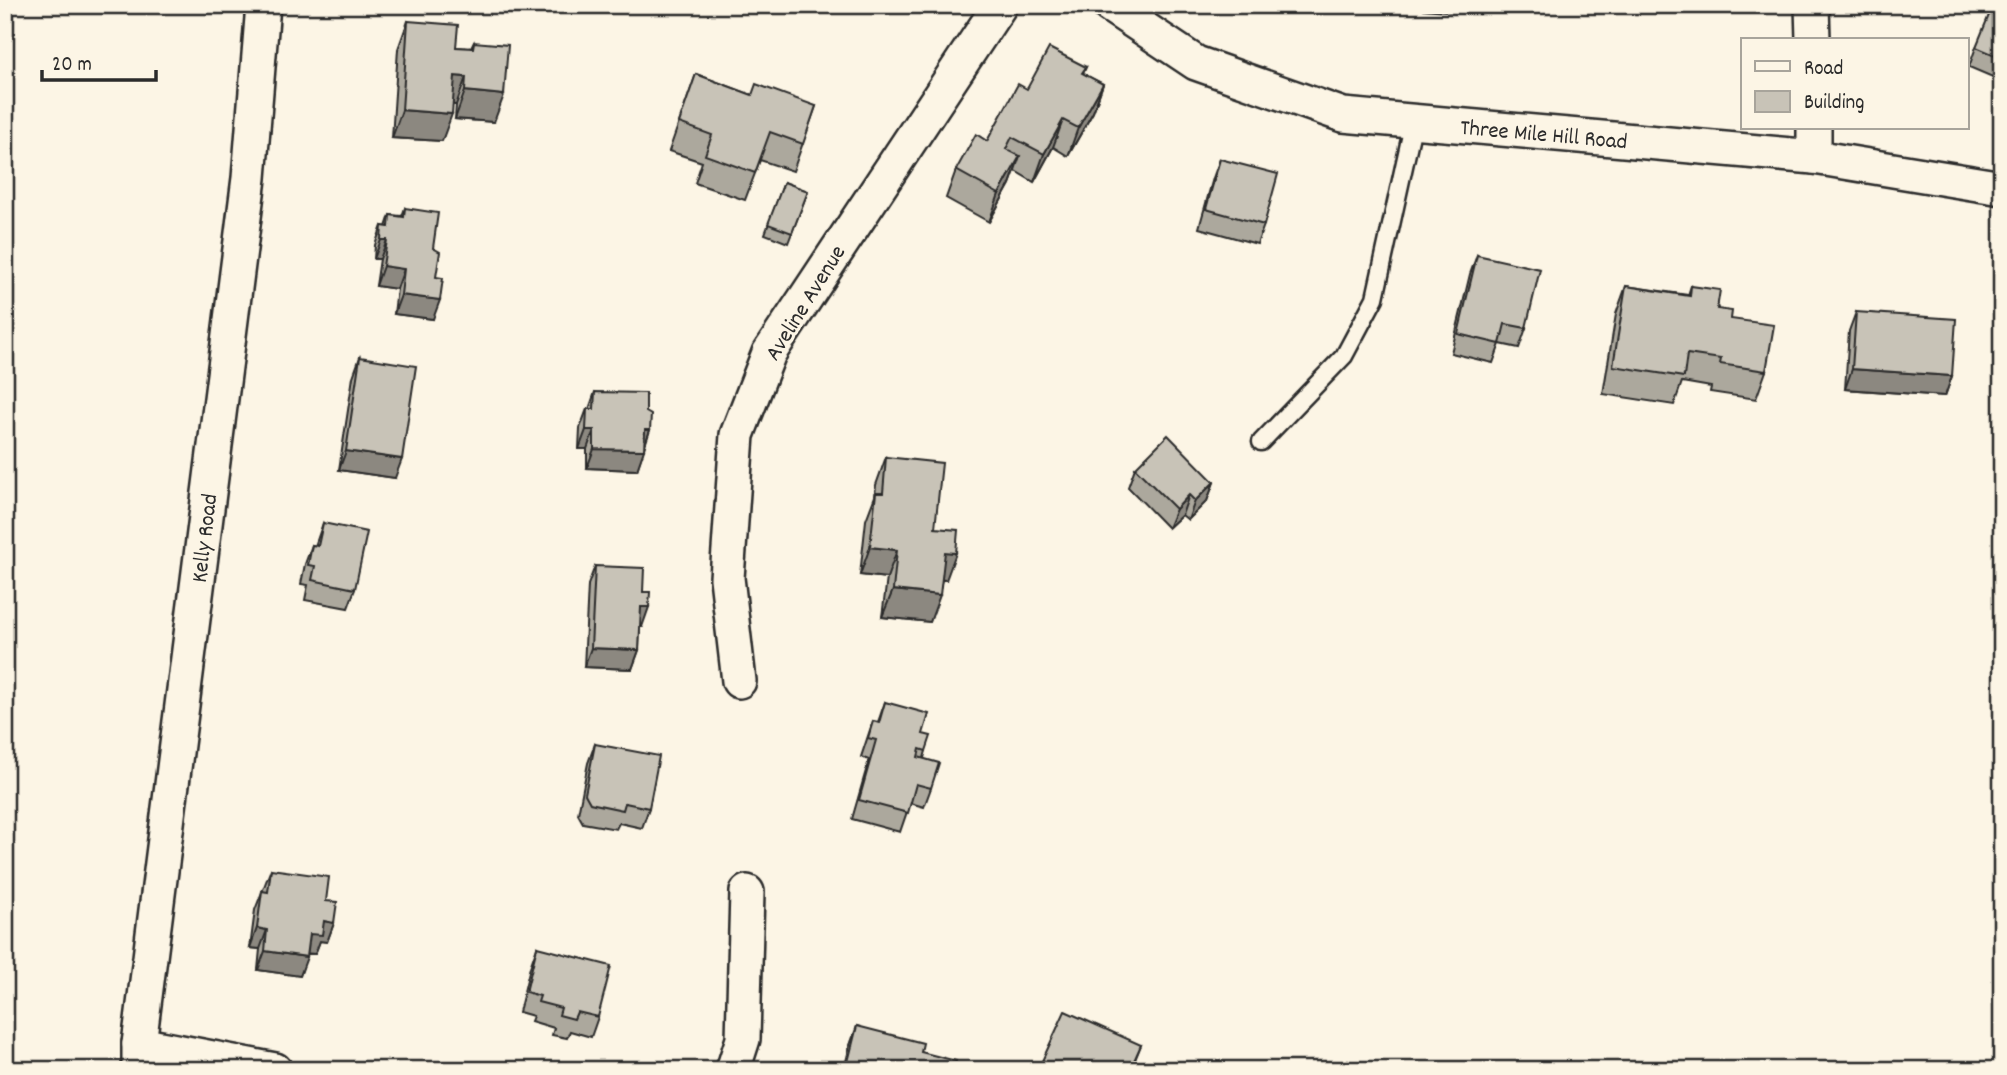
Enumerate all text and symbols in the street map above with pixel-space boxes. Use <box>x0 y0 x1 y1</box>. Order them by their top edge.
scale bar <box>42 38 156 82</box>
legend <box>1741 38 1968 130</box>
text: 20 m <box>52 51 92 81</box>
text: Road <box>1804 55 1843 85</box>
text: Building <box>1804 89 1864 119</box>
street label: Three Mile Hill Road <box>1459 113 1629 160</box>
street label: Aveline Avenue <box>758 240 856 368</box>
street label: Kelly Road <box>185 492 228 585</box>

